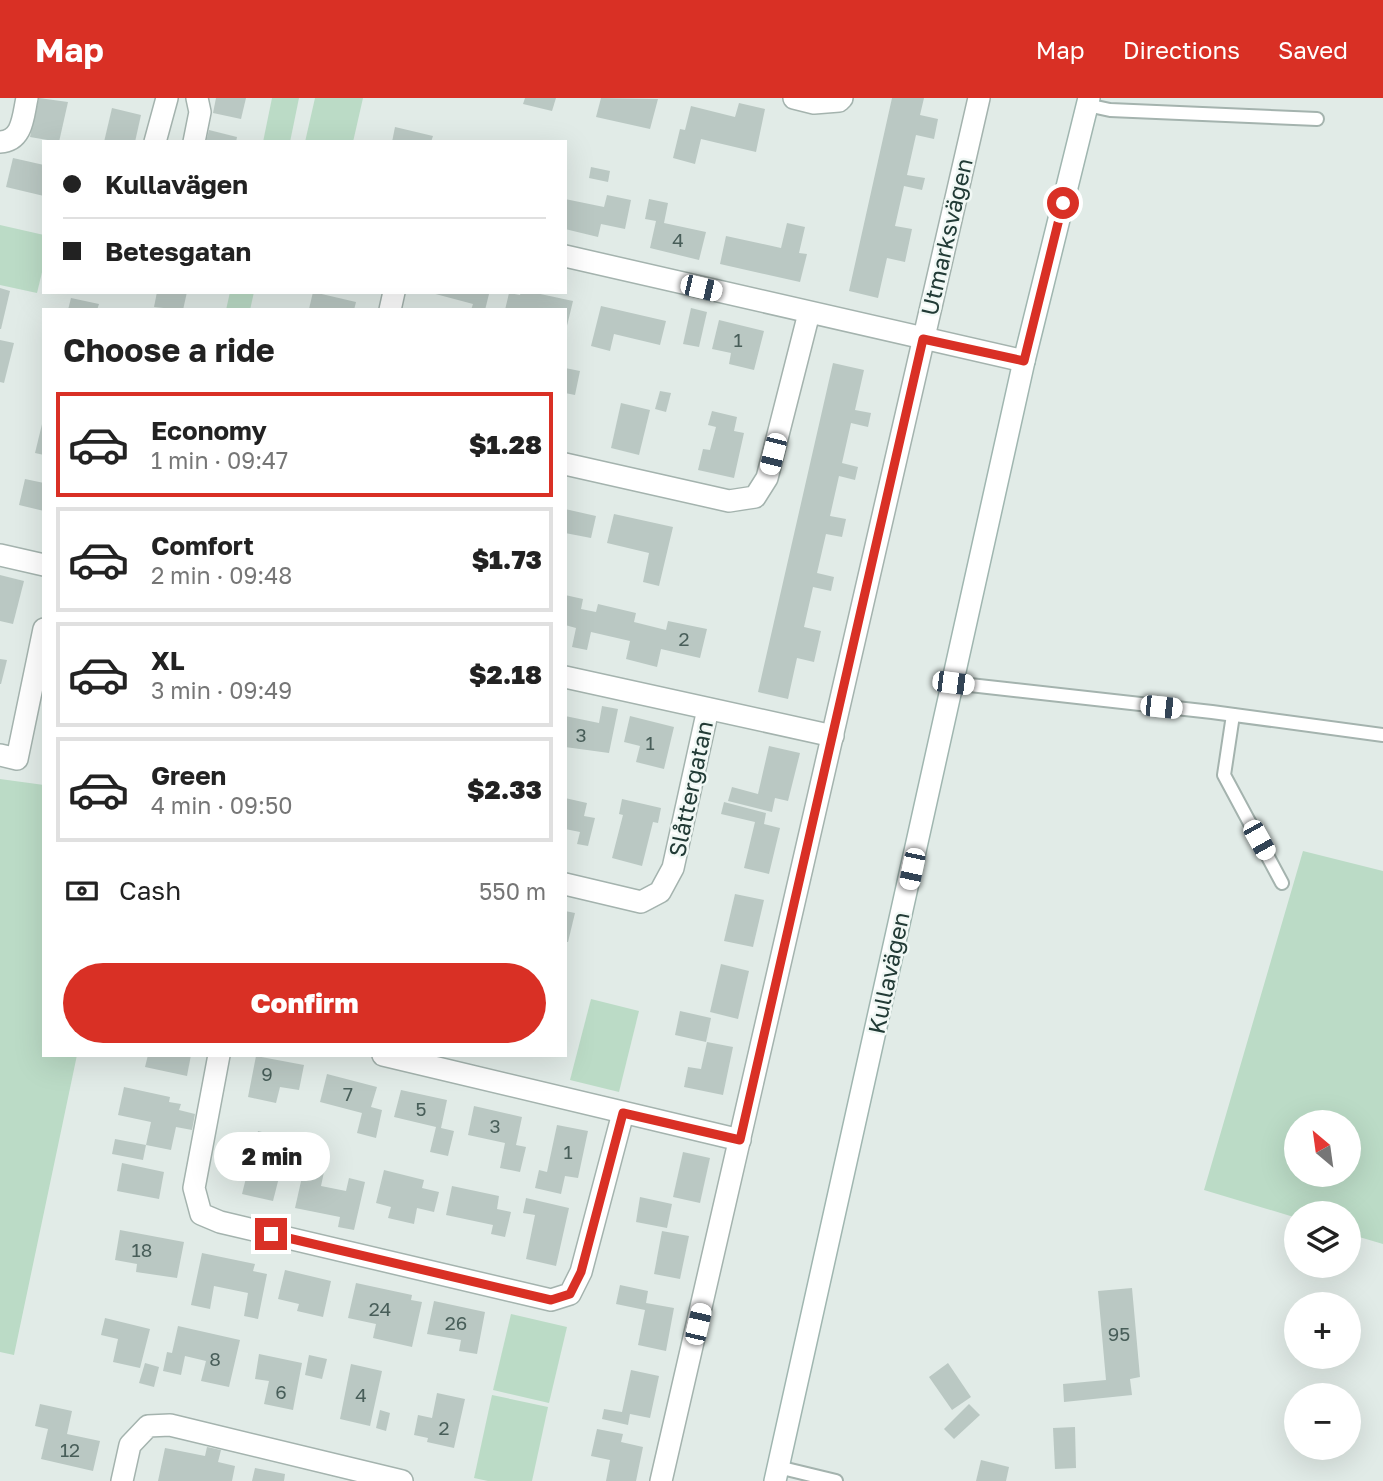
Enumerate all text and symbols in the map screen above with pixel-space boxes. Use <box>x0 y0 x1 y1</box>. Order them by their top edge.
text: Map <box>35 30 104 69</box>
text: Map <box>1036 35 1085 64</box>
text: Directions <box>1123 35 1240 64</box>
text: Saved <box>1278 35 1348 64</box>
street label: Utmarksvägen <box>914 155 978 318</box>
text: Kullavägen <box>105 169 248 200</box>
route start <box>1047 187 1079 219</box>
house number: 4 <box>672 228 684 251</box>
text: Betesgatan <box>105 236 251 267</box>
car <box>679 273 724 303</box>
house number: 1 <box>733 328 743 351</box>
text: Choose a ride <box>63 331 275 369</box>
icon: car <box>67 413 130 476</box>
text: Economy <box>151 415 267 446</box>
text: $1.28 <box>469 429 542 460</box>
car <box>758 431 789 477</box>
text: 1 min · 09:47 <box>151 446 288 474</box>
icon: car <box>67 528 130 591</box>
text: Comfort <box>151 530 254 561</box>
text: $1.73 <box>472 544 542 575</box>
text: 2 min · 09:48 <box>151 561 292 589</box>
house number: 2 <box>678 627 690 650</box>
icon: car <box>67 643 130 706</box>
text: XL <box>151 645 185 676</box>
text: $2.18 <box>469 659 542 690</box>
car <box>931 670 976 696</box>
text: 3 min · 09:49 <box>151 676 292 704</box>
car <box>1140 694 1183 720</box>
street label: Slåttergatan <box>662 718 718 859</box>
house number: 3 <box>575 723 587 746</box>
house number: 1 <box>645 731 655 754</box>
icon: car <box>67 758 130 821</box>
text: Green <box>151 760 226 791</box>
text: $2.33 <box>467 774 542 805</box>
text: 4 min · 09:50 <box>151 791 293 819</box>
car <box>1240 817 1279 863</box>
car <box>898 846 927 892</box>
icon: cash <box>63 872 101 910</box>
text: Cash <box>119 875 181 906</box>
text: 550 m <box>479 877 546 905</box>
street label: Kullavägen <box>861 909 915 1036</box>
button: Confirm <box>63 963 546 1043</box>
house number: 9 <box>261 1062 273 1085</box>
house number: 7 <box>343 1082 353 1105</box>
house number: 5 <box>415 1097 427 1120</box>
north arrow <box>1284 1110 1362 1186</box>
map controls <box>1284 1110 1361 1460</box>
house number: 3 <box>489 1114 501 1137</box>
callout: 2 min <box>213 1132 329 1182</box>
house number: 1 <box>563 1140 573 1163</box>
text: 2 min <box>242 1142 302 1170</box>
button: layers <box>1284 1201 1361 1278</box>
route end <box>255 1218 287 1250</box>
house number: 18 <box>132 1238 152 1261</box>
button: + <box>1284 1292 1361 1369</box>
house number: 24 <box>369 1297 391 1320</box>
car <box>684 1301 713 1347</box>
house number: 26 <box>445 1311 467 1334</box>
house number: 95 <box>1108 1322 1130 1345</box>
house number: 8 <box>209 1347 221 1370</box>
house number: 6 <box>275 1380 287 1403</box>
house number: 4 <box>355 1383 367 1406</box>
button: − <box>1284 1383 1361 1460</box>
house number: 2 <box>438 1416 450 1439</box>
house number: 12 <box>60 1438 80 1461</box>

